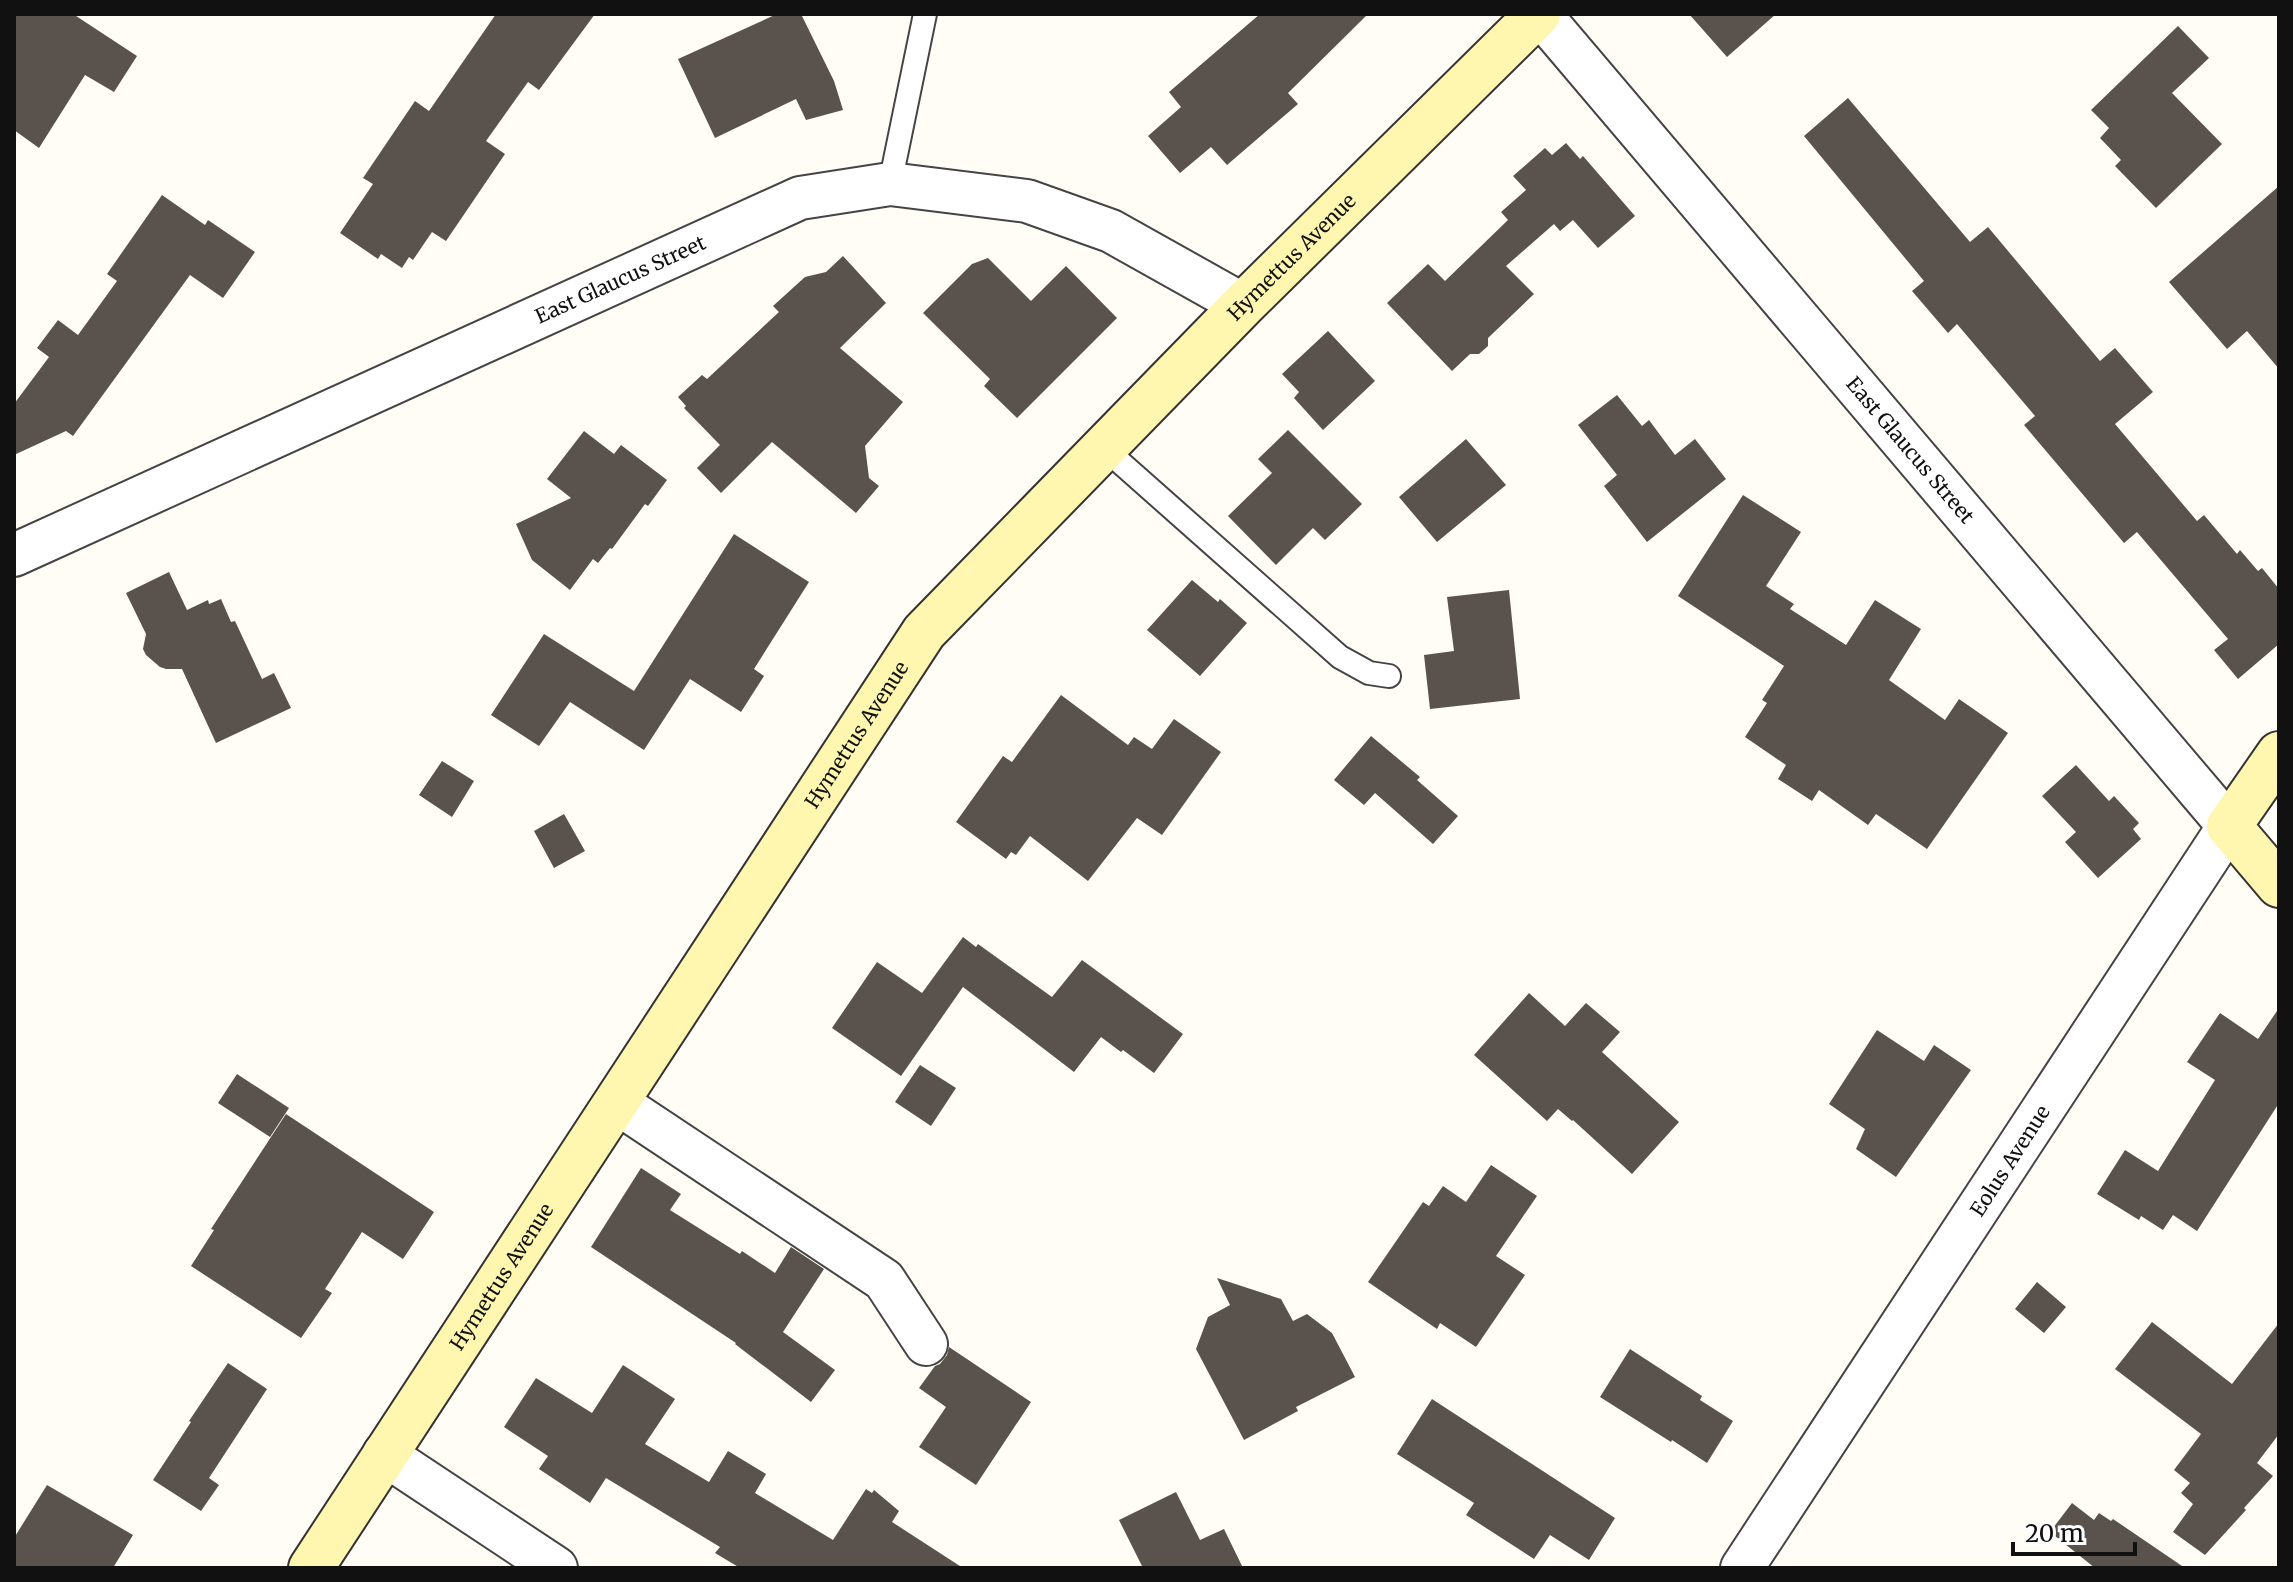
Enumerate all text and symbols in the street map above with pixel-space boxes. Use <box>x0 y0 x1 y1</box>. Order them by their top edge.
street label: Hymettus Avenue <box>1222 188 1361 326</box>
street label: East Glaucus Street <box>531 230 710 329</box>
street label: East Glaucus Street <box>1841 371 1980 528</box>
street label: Hymettus Avenue <box>799 656 913 813</box>
street label: Eolus Avenue <box>1964 1100 2055 1221</box>
street label: Hymettus Avenue <box>444 1198 558 1355</box>
scale bar <box>2013 1506 2135 1556</box>
text: 20 m <box>2025 1518 2084 1549</box>

